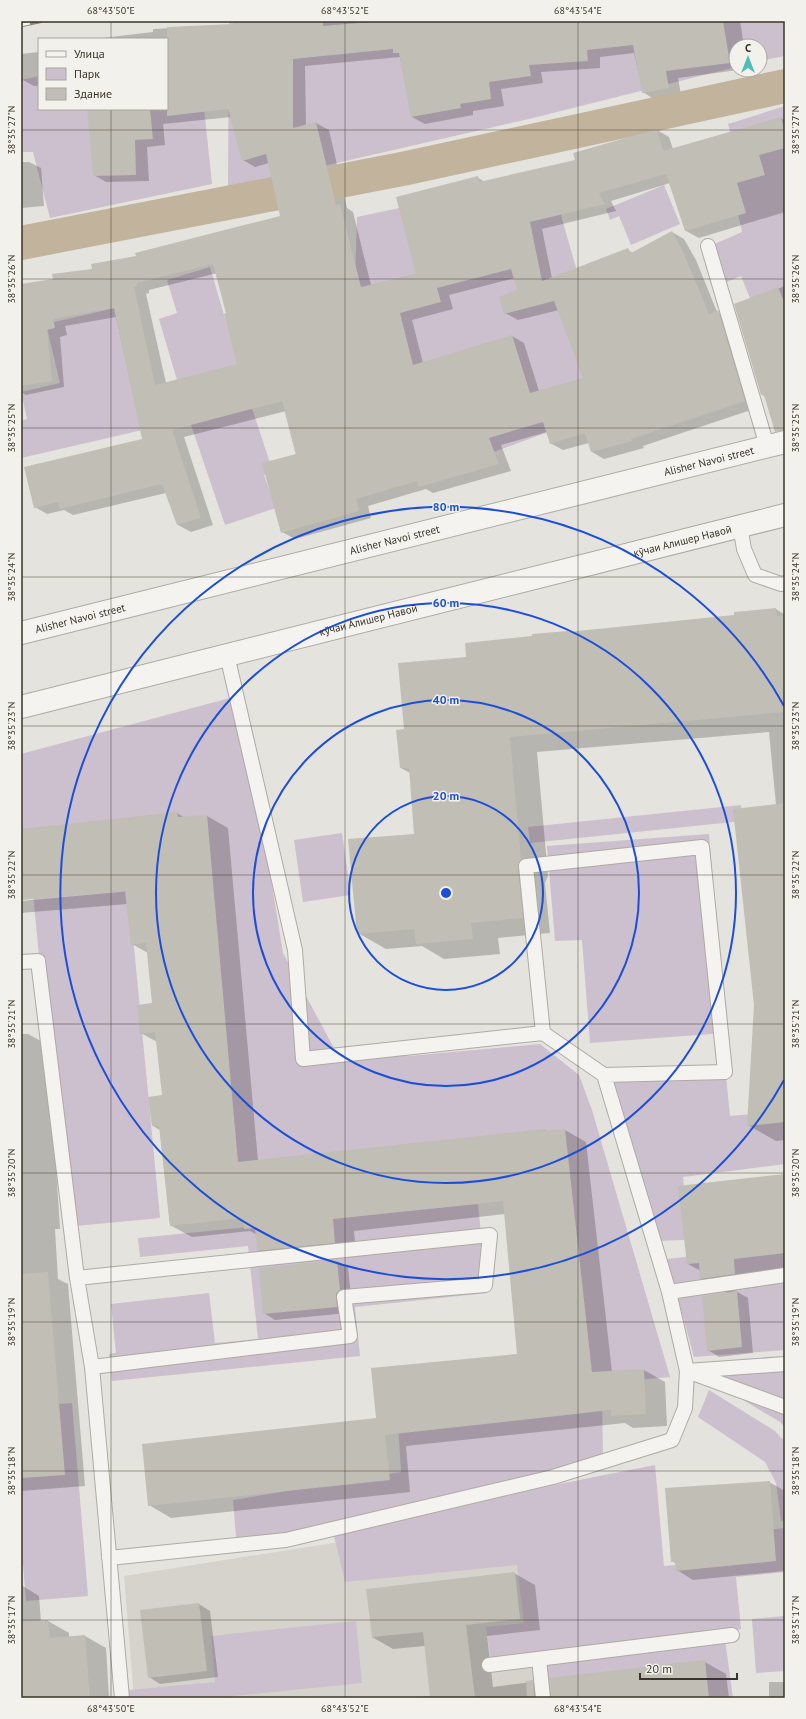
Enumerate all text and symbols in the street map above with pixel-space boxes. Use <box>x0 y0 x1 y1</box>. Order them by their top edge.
text: 68°43'50"E <box>87 4 135 17</box>
text: 68°43'52"E <box>321 4 369 17</box>
text: 68°43'54"E <box>554 4 602 17</box>
legend <box>38 38 168 110</box>
north arrow <box>728 38 768 78</box>
text: С <box>745 41 751 55</box>
text: Улица <box>74 46 105 61</box>
text: Парк <box>74 66 100 81</box>
text: Здание <box>74 86 112 101</box>
text: 38°35'27"N <box>5 105 18 155</box>
text: 38°35'27"N <box>789 105 802 155</box>
text: 38°35'26"N <box>5 254 18 304</box>
text: 38°35'26"N <box>789 254 802 304</box>
text: 38°35'25"N <box>5 403 18 453</box>
text: 38°35'25"N <box>789 403 802 453</box>
street label: Alisher Navoi street <box>662 443 756 479</box>
text: 80 m <box>433 499 459 514</box>
street label: Alisher Navoi street <box>348 522 441 558</box>
street label: кӯчаи Алишер Навоӣ <box>632 522 733 560</box>
text: 38°35'24"N <box>5 552 18 602</box>
text: 38°35'24"N <box>789 552 802 602</box>
text: 60 m <box>433 595 459 610</box>
street label: Alisher Navoi street <box>34 600 127 636</box>
street label: кӯчаи Алишер Навоӣ <box>318 601 419 639</box>
text: 40 m <box>433 692 459 707</box>
text: 38°35'23"N <box>5 701 18 751</box>
text: 38°35'23"N <box>789 701 802 751</box>
text: 20 m <box>433 788 459 803</box>
text: 38°35'22"N <box>5 850 18 900</box>
text: 38°35'22"N <box>789 850 802 900</box>
centre of rings <box>439 886 453 900</box>
text: 38°35'21"N <box>5 999 18 1049</box>
text: 38°35'21"N <box>789 999 802 1049</box>
text: 38°35'20"N <box>5 1148 18 1198</box>
text: 38°35'20"N <box>789 1148 802 1198</box>
text: 38°35'19"N <box>5 1297 18 1347</box>
text: 38°35'19"N <box>789 1297 802 1347</box>
text: 38°35'18"N <box>5 1446 18 1496</box>
text: 38°35'18"N <box>789 1446 802 1496</box>
text: 38°35'17"N <box>5 1595 18 1645</box>
text: 38°35'17"N <box>789 1595 802 1645</box>
scale bar <box>640 1655 737 1681</box>
text: 20 m <box>646 1661 672 1676</box>
text: 68°43'50"E <box>87 1702 135 1715</box>
text: 68°43'52"E <box>321 1702 369 1715</box>
text: 68°43'54"E <box>554 1702 602 1715</box>

